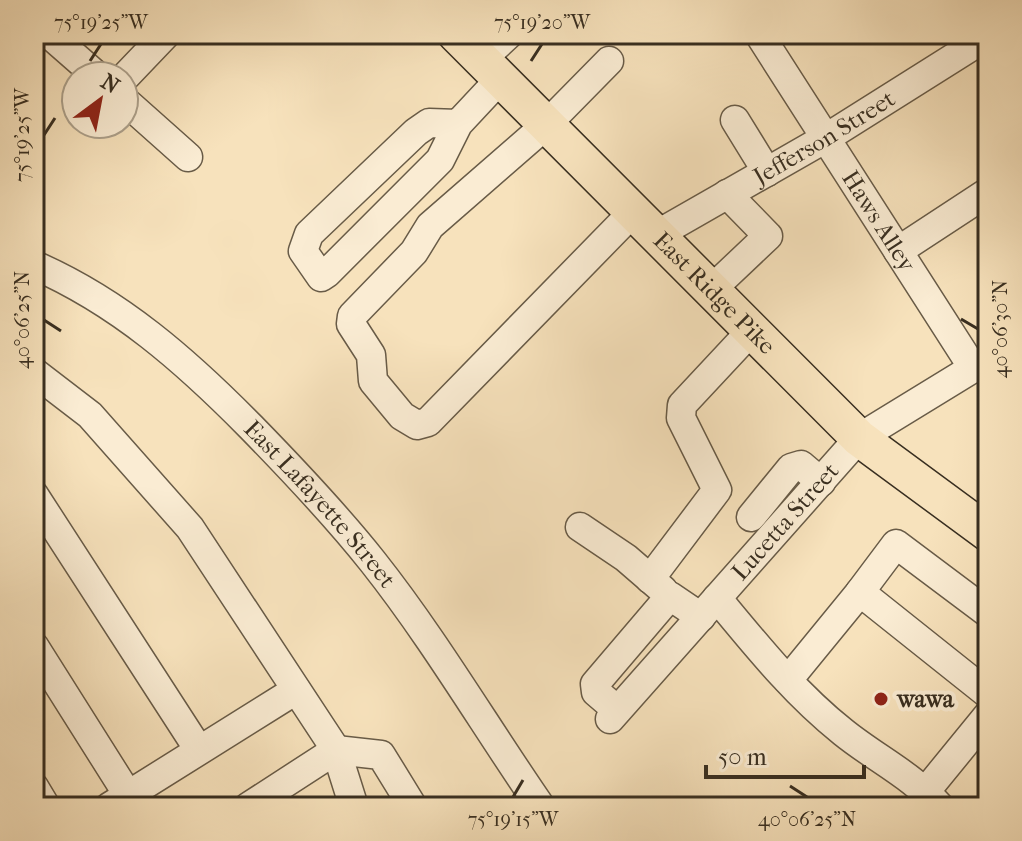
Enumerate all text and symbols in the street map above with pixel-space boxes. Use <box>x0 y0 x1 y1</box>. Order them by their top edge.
text: 75°19'25"W <box>54 11 149 34</box>
text: 75°19'20"W <box>494 11 591 34</box>
north arrow <box>60 60 140 140</box>
text: N <box>96 68 124 99</box>
street label: Jefferson Street <box>747 84 900 192</box>
text: 75°19'25"W <box>11 87 34 182</box>
street label: Haws Alley <box>836 165 922 278</box>
street label: East Ridge Pike <box>648 226 781 360</box>
text: 40°06'25"N <box>11 271 34 369</box>
text: 40°06'30"N <box>989 280 1012 378</box>
street label: East Lafayette Street <box>238 415 402 593</box>
street label: Lucetta Street <box>726 457 845 586</box>
place label: wawa <box>896 685 955 713</box>
marker: wawa <box>872 690 890 708</box>
scale bar <box>706 729 864 779</box>
text: 50 m <box>718 743 767 771</box>
text: 75°19'15"W <box>468 808 560 831</box>
text: 40°06'25"N <box>758 808 856 831</box>

